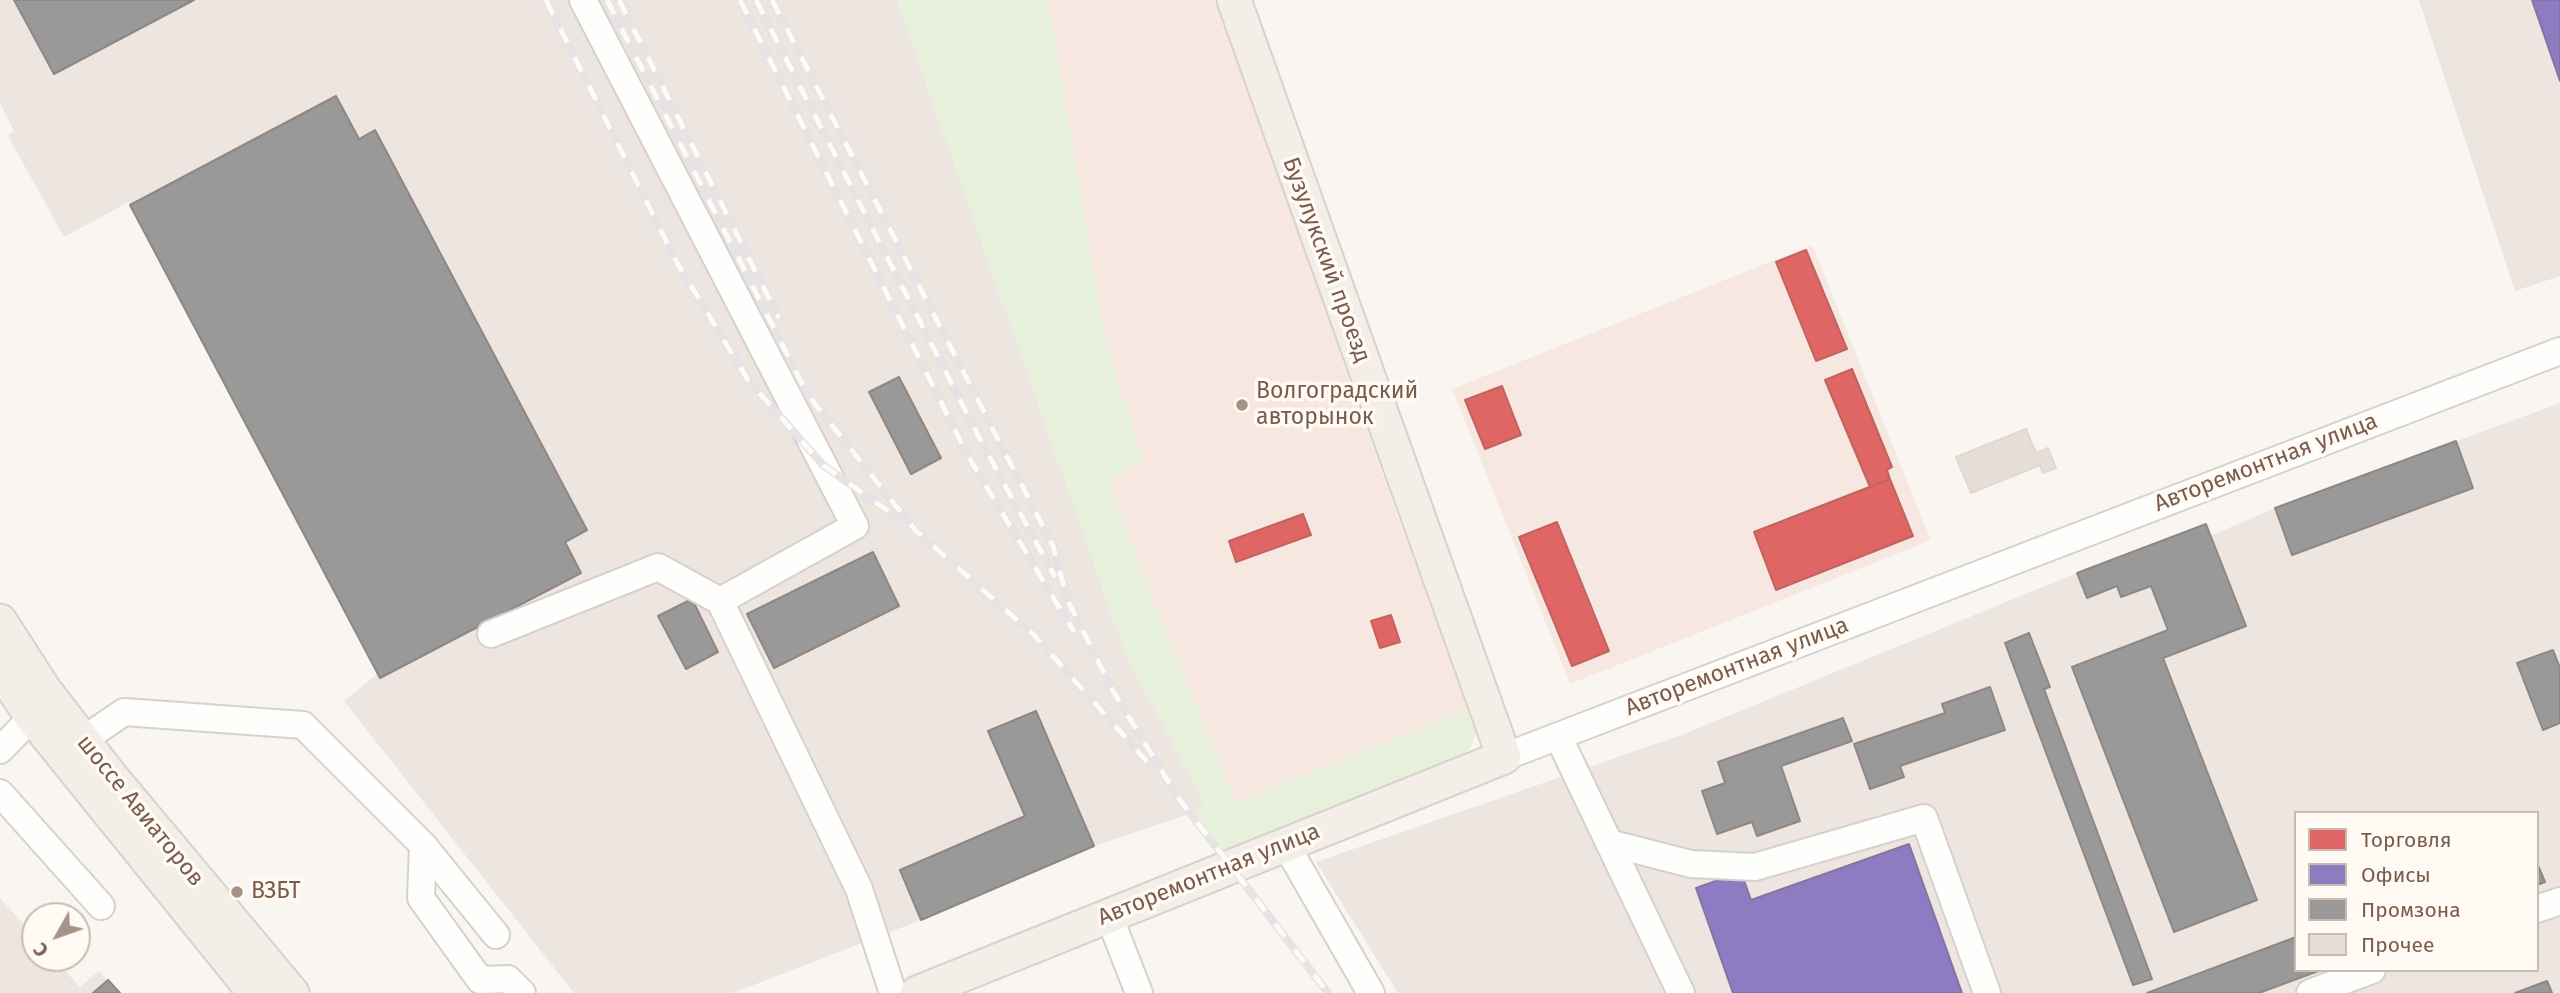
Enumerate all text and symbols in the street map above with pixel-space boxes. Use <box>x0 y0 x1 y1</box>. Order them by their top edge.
street label: Бузулукский проезд <box>1276 154 1376 366</box>
place label: Волгоградский авторынок <box>1256 378 1418 432</box>
marker: Волгоградский авторынок <box>1234 397 1250 413</box>
street label: Авторемонтная улица <box>2150 408 2382 518</box>
street label: Авторемонтная улица <box>1621 612 1853 722</box>
street label: шоссе Авиаторов <box>71 730 209 892</box>
legend <box>2294 811 2539 972</box>
street label: Авторемонтная улица <box>1094 818 1324 932</box>
text: Торговля <box>2361 827 2452 853</box>
text: Офисы <box>2361 862 2431 888</box>
place label: ВЗБТ <box>251 878 301 906</box>
marker: ВЗБТ <box>229 884 245 900</box>
text: Промзона <box>2361 897 2461 923</box>
north arrow <box>21 902 91 972</box>
text: Прочее <box>2361 932 2434 958</box>
text: С <box>29 938 53 961</box>

